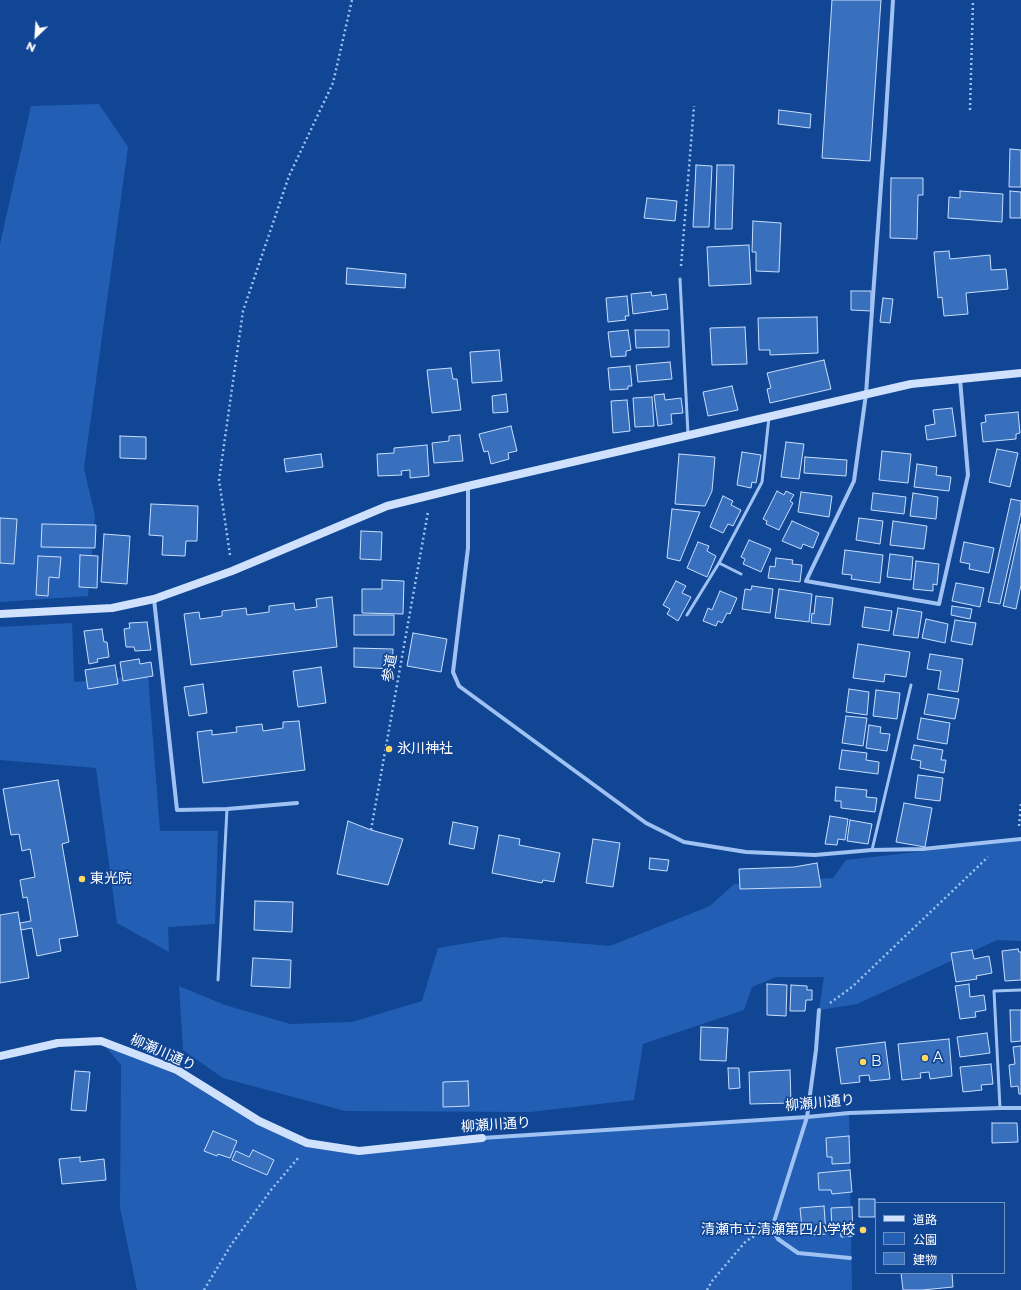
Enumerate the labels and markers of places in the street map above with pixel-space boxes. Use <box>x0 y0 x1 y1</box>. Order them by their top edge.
place label: 氷川神社 <box>397 741 453 757</box>
marker: 氷川神社 <box>384 744 394 754</box>
place label: 東光院 <box>90 871 132 887</box>
marker: 東光院 <box>77 874 87 884</box>
place label: A <box>933 1050 943 1066</box>
marker: A <box>920 1053 930 1063</box>
place label: B <box>871 1054 882 1070</box>
marker: B <box>858 1057 868 1067</box>
place label: 清瀬市立清瀬第四小学校 <box>701 1222 855 1238</box>
marker: 清瀬市立清瀬第四小学校 <box>858 1225 868 1235</box>

